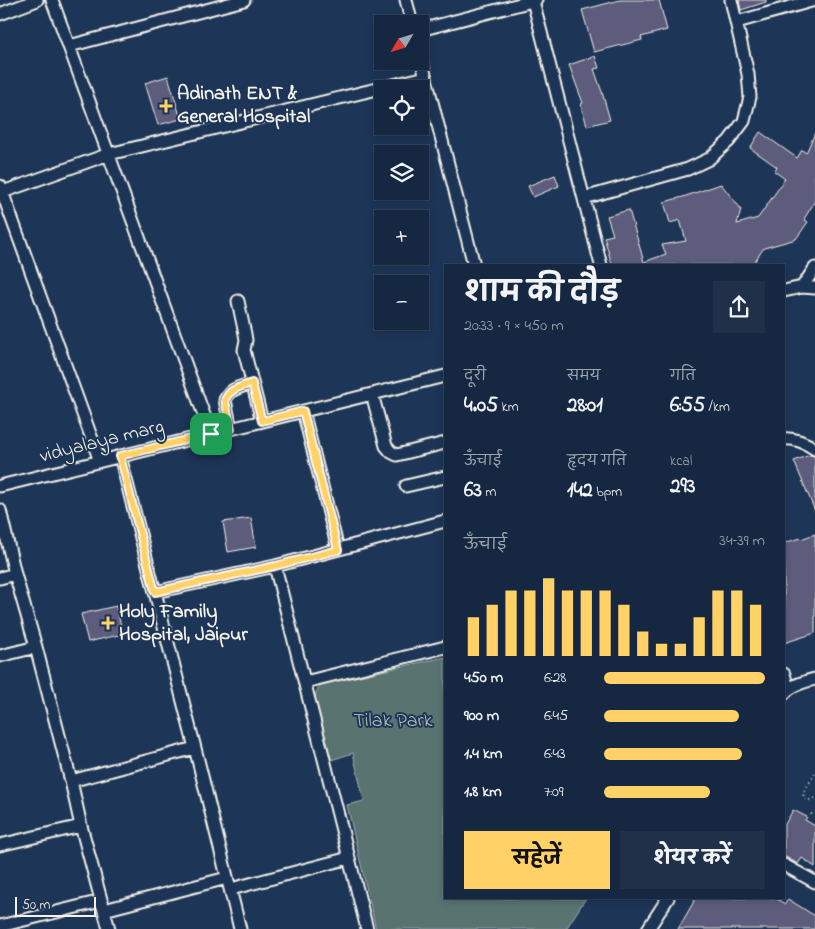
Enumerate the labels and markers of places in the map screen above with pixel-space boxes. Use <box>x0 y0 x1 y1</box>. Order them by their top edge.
place label: Adinath ENT & General Hospital <box>177 80 310 132</box>
marker: Adinath ENT & General Hospital <box>159 99 173 113</box>
pin <box>190 413 232 455</box>
place label: Holy Family Hospital, Jaipur <box>119 598 248 650</box>
marker: Holy Family Hospital, Jaipur <box>101 616 115 630</box>

